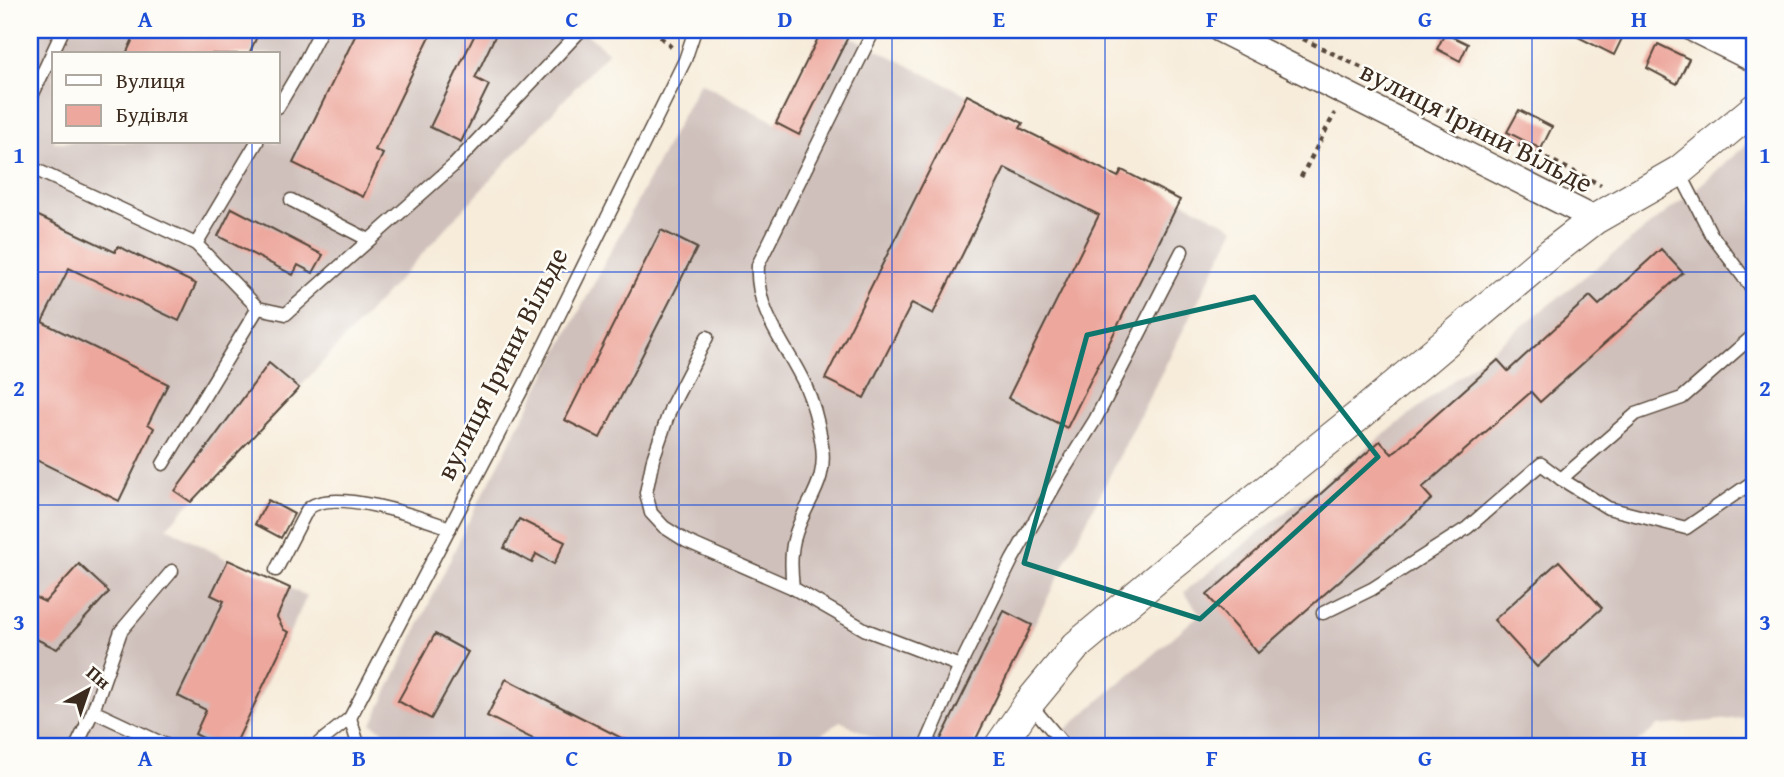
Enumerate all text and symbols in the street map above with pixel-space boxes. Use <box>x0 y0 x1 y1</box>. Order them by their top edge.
text: A <box>138 2 153 35</box>
text: B <box>352 2 366 35</box>
text: C <box>565 2 579 35</box>
text: D <box>778 2 793 35</box>
text: E <box>993 2 1005 35</box>
text: F <box>1206 2 1218 35</box>
text: G <box>1418 2 1432 35</box>
text: H <box>1631 2 1647 35</box>
street label: вулиця Ірини Вільде <box>1353 50 1601 202</box>
legend <box>52 52 280 144</box>
text: Вулиця <box>116 65 186 96</box>
text: Будівля <box>116 99 189 130</box>
text: 1 <box>13 138 25 171</box>
text: 1 <box>1759 138 1771 171</box>
street label: вулиця Ірини Вільде <box>425 239 577 487</box>
text: 2 <box>13 371 25 404</box>
text: 2 <box>1759 371 1771 404</box>
text: 3 <box>13 605 25 638</box>
text: 3 <box>1759 605 1771 638</box>
north arrow <box>52 654 122 724</box>
text: Пн <box>81 658 118 696</box>
text: A <box>138 741 153 774</box>
text: B <box>352 741 366 774</box>
text: C <box>565 741 579 774</box>
text: D <box>778 741 793 774</box>
text: E <box>993 741 1005 774</box>
text: F <box>1206 741 1218 774</box>
text: G <box>1418 741 1432 774</box>
text: H <box>1631 741 1647 774</box>

